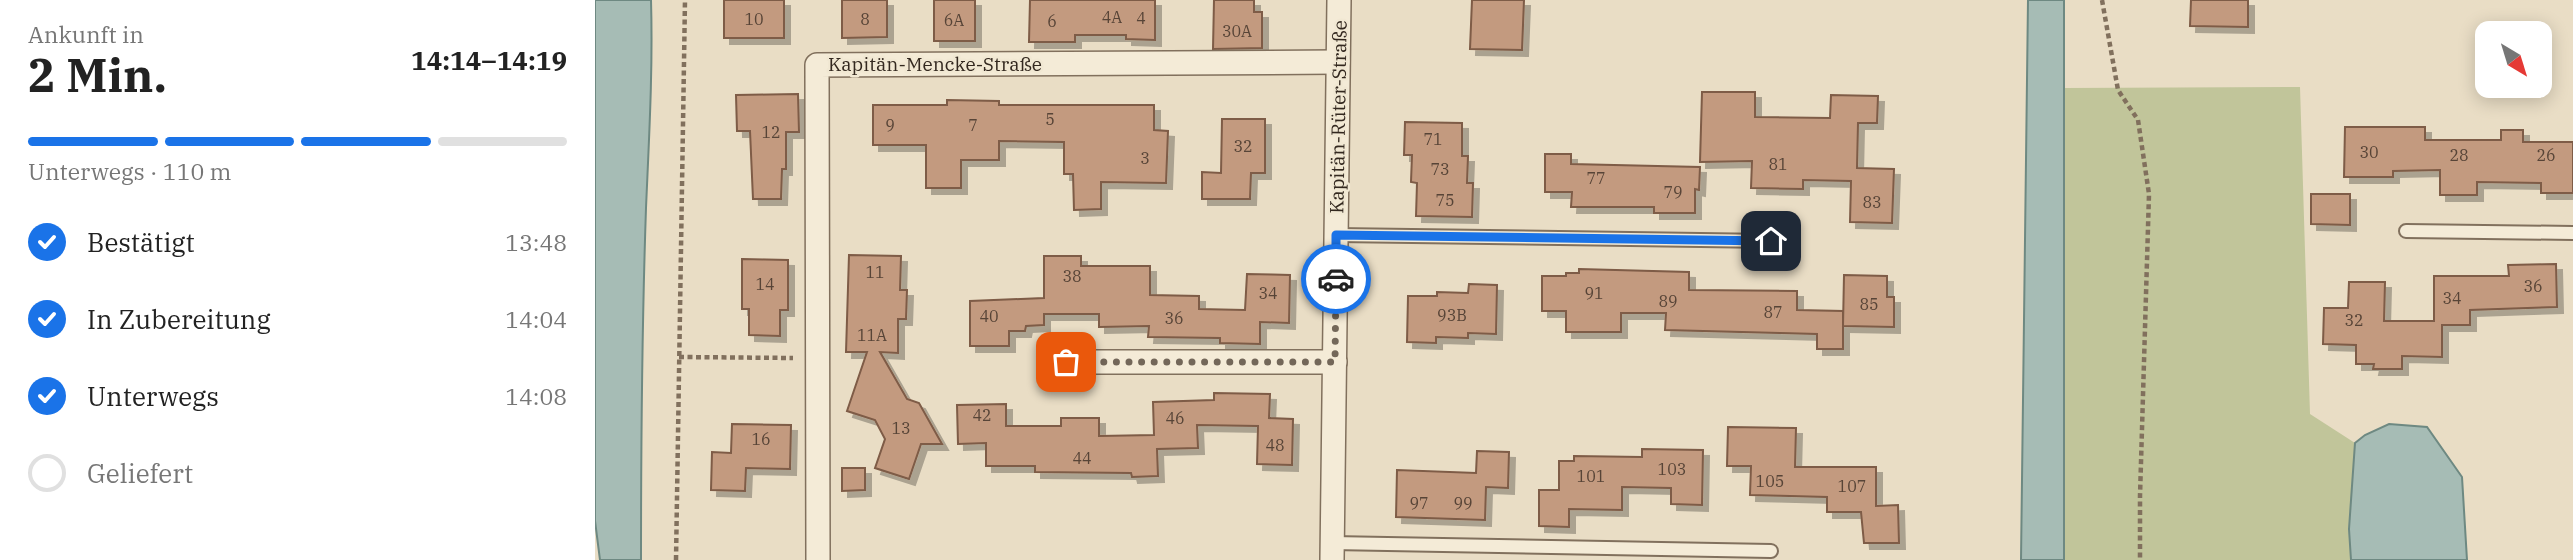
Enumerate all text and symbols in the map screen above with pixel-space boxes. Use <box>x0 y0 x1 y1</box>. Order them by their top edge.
house number: 4A <box>1102 7 1122 27</box>
house number: 4 <box>1136 8 1146 28</box>
house number: 10 <box>744 9 764 29</box>
house number: 8 <box>860 9 870 29</box>
house number: 6A <box>944 10 964 30</box>
house number: 6 <box>1047 11 1057 31</box>
text: Ankunft in <box>28 19 144 49</box>
street label: Kapitän-Rüter-Straße <box>1324 20 1352 214</box>
house number: 30A <box>1222 21 1252 41</box>
north arrow <box>2475 21 2551 98</box>
map controls <box>2475 21 2552 98</box>
text: 14:14–14:19 <box>411 43 567 77</box>
text: 2 Min. <box>28 45 167 105</box>
street label: Kapitän-Mencke-Straße <box>828 52 1042 76</box>
house number: 5 <box>1045 109 1055 129</box>
house number: 9 <box>885 115 895 135</box>
house number: 7 <box>968 115 978 135</box>
house number: 12 <box>761 122 781 142</box>
house number: 71 <box>1423 129 1443 149</box>
house number: 32 <box>1233 136 1253 156</box>
house number: 30 <box>2359 142 2379 162</box>
house number: 28 <box>2449 145 2469 165</box>
house number: 26 <box>2536 145 2556 165</box>
house number: 3 <box>1140 148 1150 168</box>
house number: 81 <box>1768 154 1788 174</box>
text: Unterwegs · 110 m <box>28 156 231 186</box>
house number: 73 <box>1430 159 1450 179</box>
house number: 77 <box>1586 168 1606 188</box>
house number: 79 <box>1663 182 1683 202</box>
house number: 75 <box>1435 190 1455 210</box>
house number: 83 <box>1862 192 1882 212</box>
pin <box>1741 211 1801 271</box>
icon: home <box>1752 222 1790 260</box>
icon: check <box>28 223 66 261</box>
text: Bestätigt <box>87 225 195 259</box>
text: 13:48 <box>505 227 567 257</box>
courier <box>1301 244 1371 314</box>
icon: car <box>1317 260 1355 298</box>
house number: 11 <box>865 262 885 282</box>
house number: 38 <box>1062 266 1082 286</box>
house number: 14 <box>755 274 775 294</box>
house number: 36 <box>2523 276 2543 296</box>
house number: 34 <box>1258 283 1278 303</box>
house number: 91 <box>1584 283 1604 303</box>
house number: 34 <box>2442 288 2462 308</box>
house number: 89 <box>1658 291 1678 311</box>
house number: 85 <box>1859 294 1879 314</box>
icon: check <box>28 300 66 338</box>
text: In Zubereitung <box>87 302 271 336</box>
house number: 87 <box>1763 302 1783 322</box>
text: 14:04 <box>505 304 567 334</box>
house number: 93B <box>1437 305 1467 325</box>
house number: 40 <box>979 306 999 326</box>
house number: 36 <box>1164 308 1184 328</box>
house number: 32 <box>2344 310 2364 330</box>
house number: 11A <box>857 325 887 345</box>
pin <box>1036 332 1096 392</box>
icon: bag <box>1047 343 1085 381</box>
icon: check <box>28 377 66 415</box>
text: Unterwegs <box>87 379 219 413</box>
text: 14:08 <box>505 381 567 411</box>
house number: 42 <box>972 405 992 425</box>
house number: 46 <box>1165 408 1185 428</box>
house number: 13 <box>891 418 911 438</box>
house number: 16 <box>751 429 771 449</box>
house number: 48 <box>1265 435 1285 455</box>
house number: 44 <box>1072 448 1092 468</box>
text: Geliefert <box>87 456 193 490</box>
house number: 103 <box>1658 459 1686 479</box>
house number: 101 <box>1577 466 1605 486</box>
house number: 105 <box>1756 471 1784 491</box>
house number: 107 <box>1838 476 1866 496</box>
house number: 97 <box>1409 493 1429 513</box>
house number: 99 <box>1453 493 1473 513</box>

